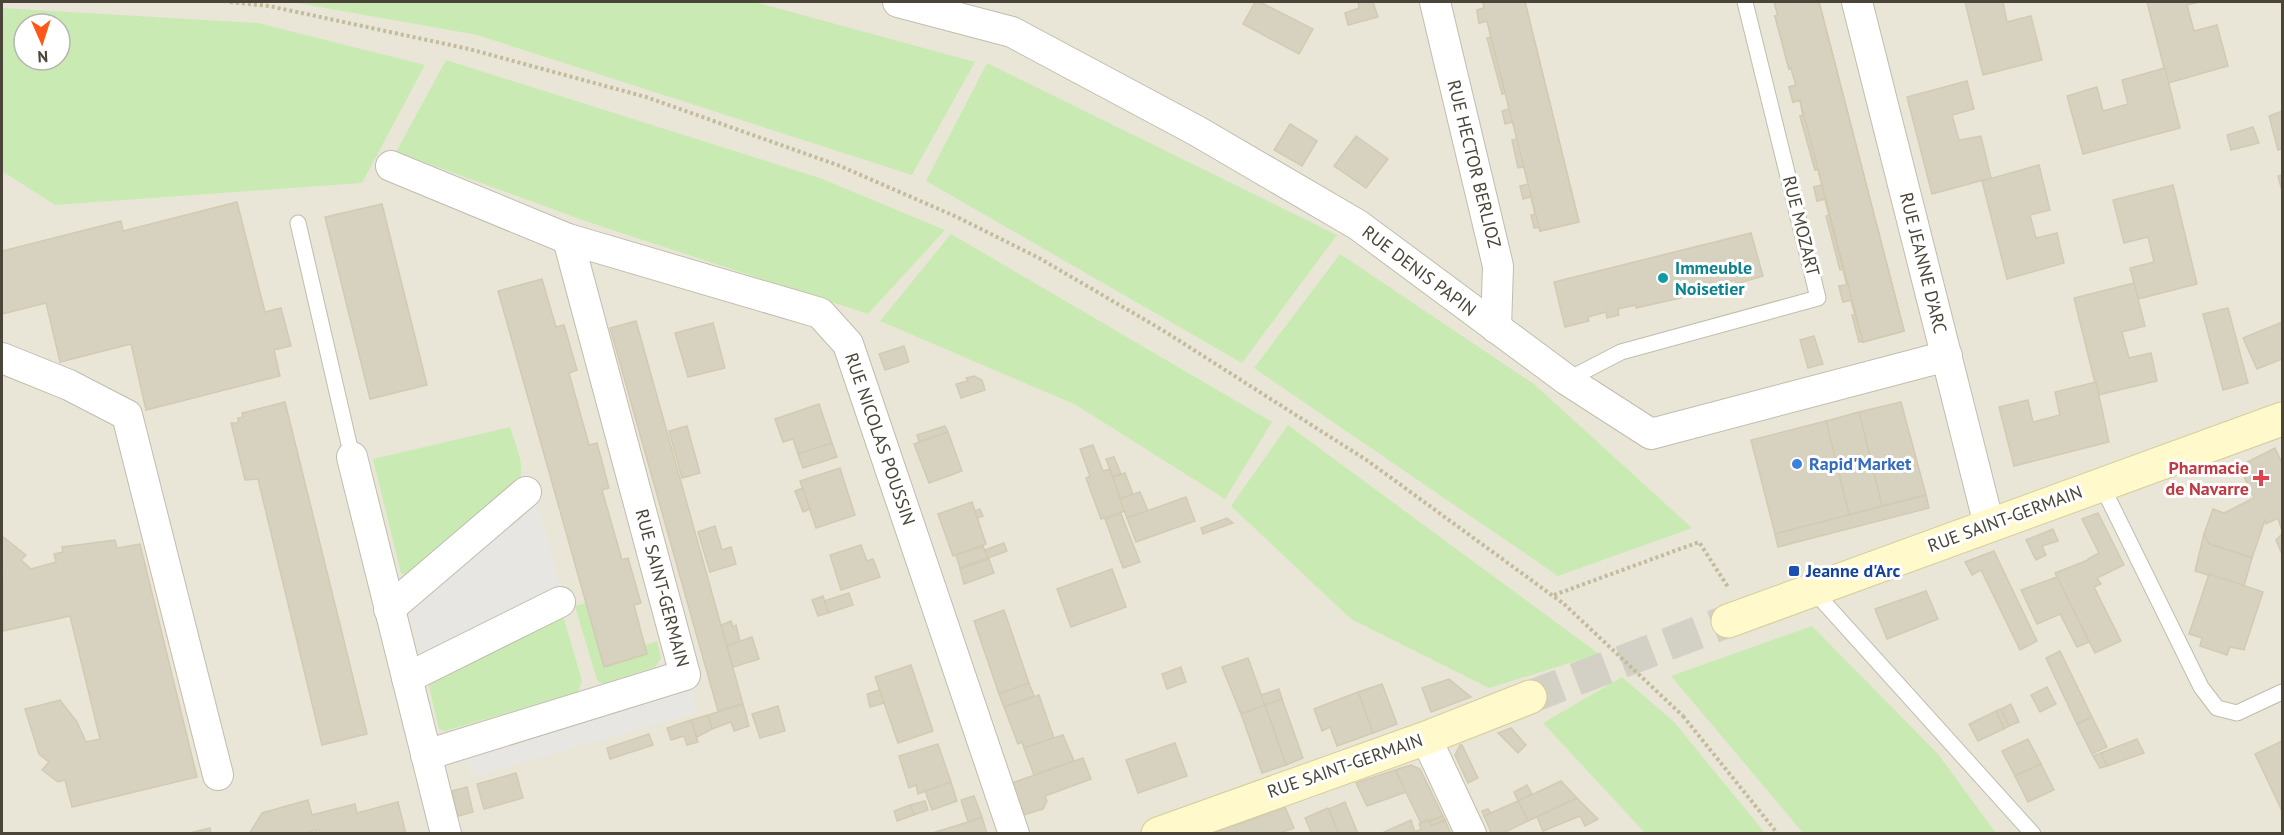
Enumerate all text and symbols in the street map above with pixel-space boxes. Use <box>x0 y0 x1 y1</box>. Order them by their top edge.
north arrow <box>12 12 72 72</box>
text: N <box>37 47 49 67</box>
street label: RUE HECTOR BERLIOZ <box>1442 77 1507 251</box>
street label: RUE MOZART <box>1778 173 1825 278</box>
street label: RUE JEANNE D'ARC <box>1895 190 1952 336</box>
street label: RUE DENIS PAPIN <box>1358 220 1481 321</box>
place label: Immeuble Noisetier <box>1675 256 1752 300</box>
marker: Immeuble Noisetier <box>1656 271 1670 285</box>
street label: RUE NICOLAS POUSSIN <box>840 350 921 528</box>
place label: Rapid'Market <box>1809 452 1912 475</box>
place label: Pharmacie de Navarre <box>2166 456 2249 500</box>
marker: Rapid'Market <box>1790 457 1804 471</box>
marker: Pharmacie de Navarre <box>2254 471 2268 485</box>
street label: RUE SAINT-GERMAIN <box>1924 480 2085 557</box>
street label: RUE SAINT-GERMAIN <box>630 506 695 669</box>
place label: Jeanne d'Arc <box>1805 559 1901 582</box>
marker: Jeanne d'Arc <box>1787 564 1801 578</box>
street label: RUE SAINT-GERMAIN <box>1264 728 1426 803</box>

